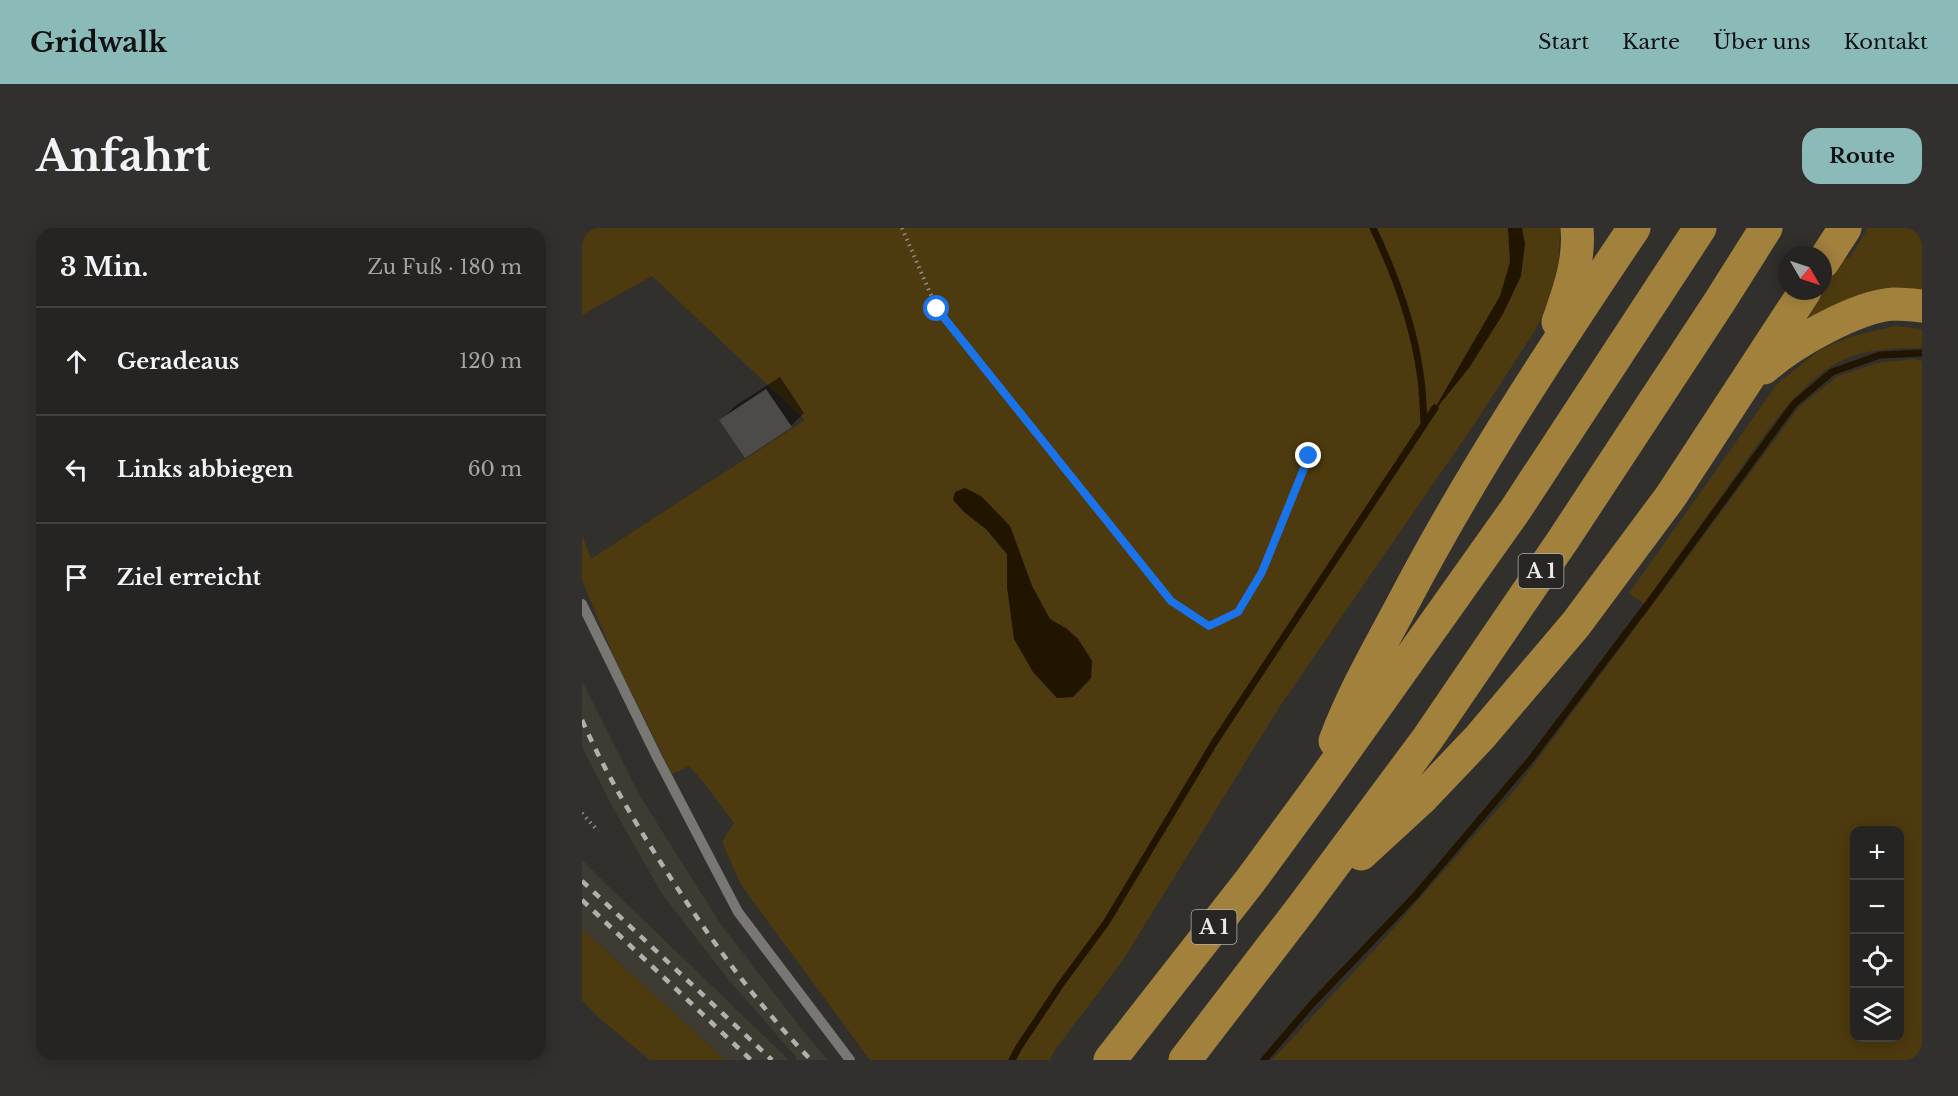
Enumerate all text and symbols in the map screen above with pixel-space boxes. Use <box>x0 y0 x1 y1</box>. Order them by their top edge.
text: Gridwalk <box>30 25 167 60</box>
text: Start <box>1538 29 1589 55</box>
text: Karte <box>1622 29 1680 55</box>
text: Über uns <box>1713 29 1811 55</box>
text: Kontakt <box>1844 29 1928 55</box>
button: Route <box>1802 128 1922 184</box>
text: Anfahrt <box>36 130 210 182</box>
north arrow <box>1778 246 1832 300</box>
text: 3 Min. <box>60 251 148 283</box>
text: Zu Fuß · 180 m <box>367 255 522 279</box>
route start <box>923 295 949 321</box>
icon: ahead <box>60 345 93 378</box>
text: Geradeaus <box>117 348 239 375</box>
text: 120 m <box>459 349 522 373</box>
route end <box>1295 442 1321 468</box>
icon: left <box>60 453 93 486</box>
text: Links abbiegen <box>117 456 294 483</box>
text: 60 m <box>468 457 522 481</box>
road number: A 1 <box>1518 554 1564 588</box>
icon: arrive <box>60 561 93 594</box>
text: Ziel erreicht <box>117 564 261 591</box>
map controls <box>1850 826 1904 1042</box>
button: + <box>1850 826 1904 880</box>
button: − <box>1850 880 1904 934</box>
road number: A 1 <box>1192 910 1236 944</box>
button: locate <box>1850 934 1904 988</box>
button: layers <box>1850 988 1904 1042</box>

